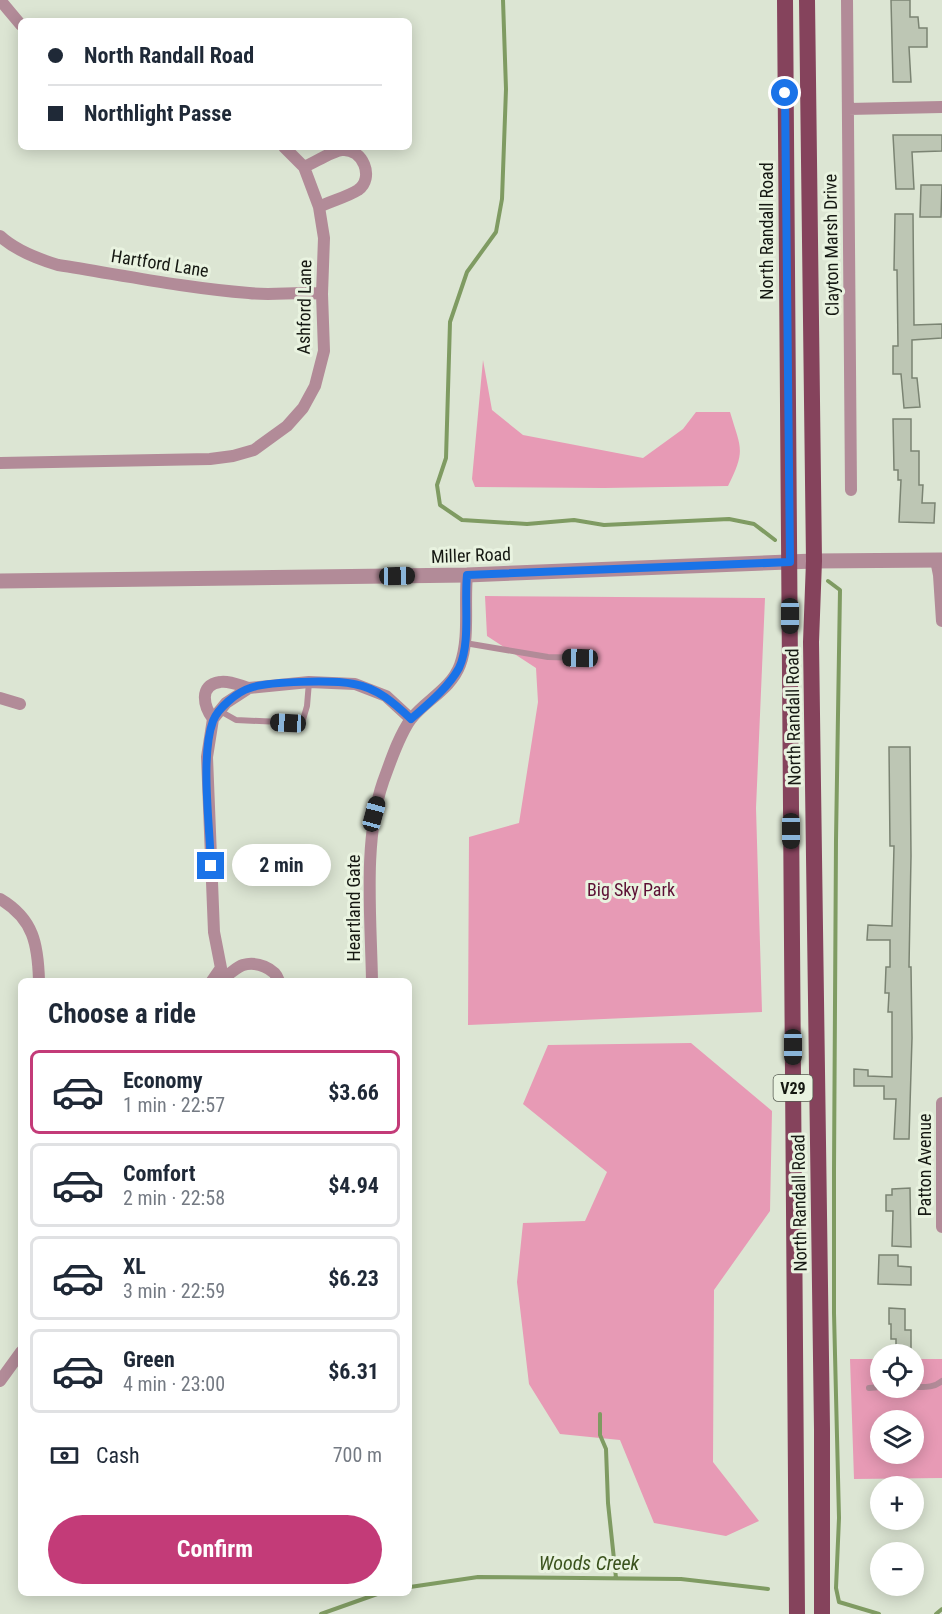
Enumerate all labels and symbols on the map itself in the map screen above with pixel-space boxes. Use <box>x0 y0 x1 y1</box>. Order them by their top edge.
route start <box>771 79 798 106</box>
street label: North Randall Road <box>756 162 777 300</box>
street label: Clayton Marsh Drive <box>819 174 843 316</box>
street label: Hartford Lane <box>110 245 210 281</box>
street label: Ashford Lane <box>293 259 315 355</box>
street label: Miller Road <box>431 543 511 567</box>
car <box>379 567 415 585</box>
car <box>781 598 799 634</box>
street label: North Randall Road <box>781 648 805 786</box>
car <box>562 649 598 667</box>
car <box>270 713 306 733</box>
car <box>361 794 387 834</box>
car <box>782 813 800 849</box>
callout: 2 min <box>232 845 331 887</box>
route end <box>197 852 224 879</box>
street label: Heartland Gate <box>343 854 364 962</box>
park label: Big Sky Park <box>587 879 675 900</box>
car <box>784 1029 802 1065</box>
road number: V29 <box>774 1075 812 1101</box>
street label: Patton Avenue <box>914 1114 935 1216</box>
street label: North Randall Road <box>787 1134 811 1272</box>
water label: Woods Creek <box>539 1551 641 1575</box>

